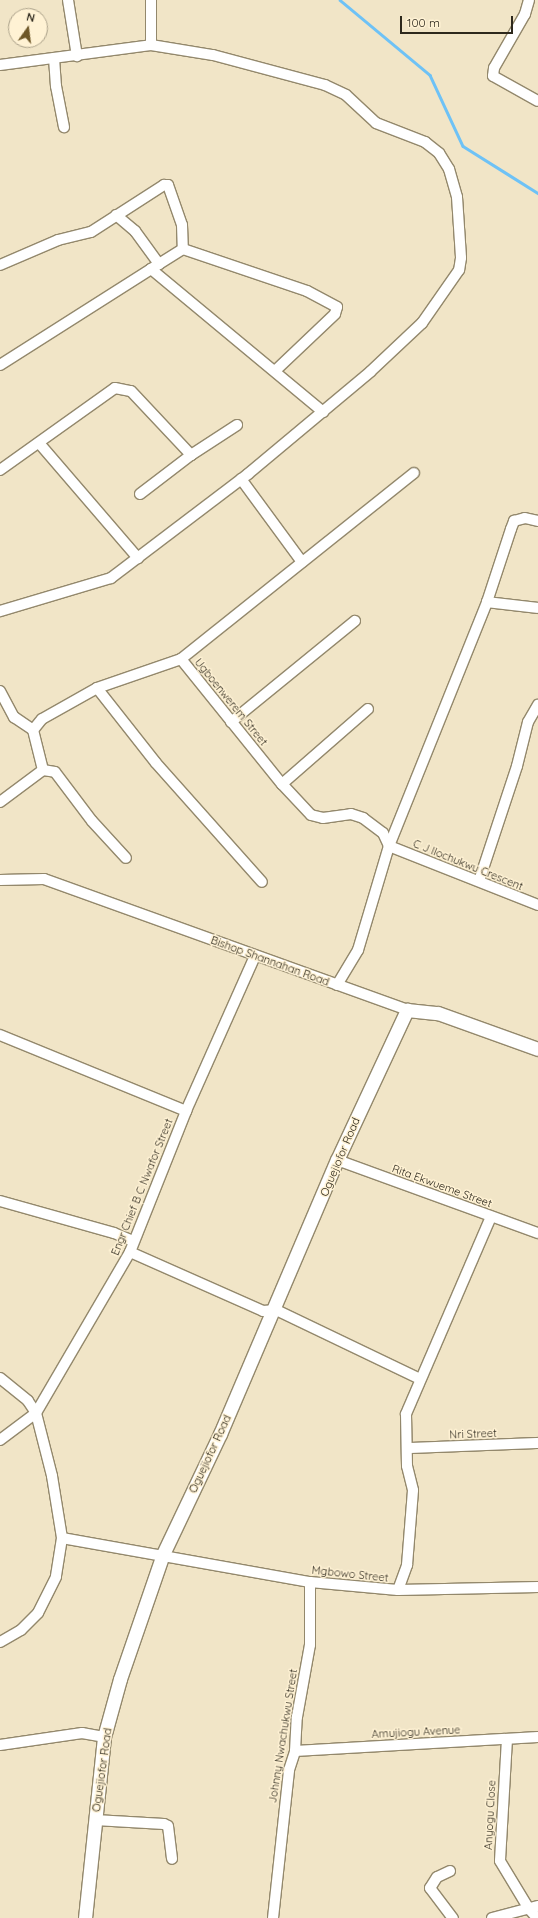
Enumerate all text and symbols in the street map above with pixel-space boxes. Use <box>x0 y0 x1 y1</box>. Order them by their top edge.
north arrow <box>8 8 48 48</box>
scale bar <box>402 8 515 34</box>
text: N <box>25 10 36 25</box>
text: 100 m <box>407 15 440 30</box>
street label: Ugboenwerem Street <box>192 656 270 748</box>
street label: C J Ilochukwu Crescent <box>411 837 525 893</box>
street label: Bishop Shannahan Road <box>209 933 331 989</box>
street label: Oguejiofor Road <box>317 1116 363 1198</box>
street label: Engr Chief B C Nwafor Street <box>108 1117 176 1257</box>
street label: Rita Ekwueme Street <box>390 1162 494 1210</box>
street label: Oguejiofor Road <box>186 1413 234 1495</box>
street label: Nri Street <box>449 1427 497 1441</box>
street label: Mgbowo Street <box>311 1563 389 1585</box>
street label: Johnny Nwachukwu Street <box>266 1668 300 1804</box>
street label: Amujiogu Avenue <box>371 1723 461 1741</box>
street label: Oguejiofor Road <box>90 1727 114 1813</box>
street label: Anyogu Close <box>482 1780 498 1850</box>

